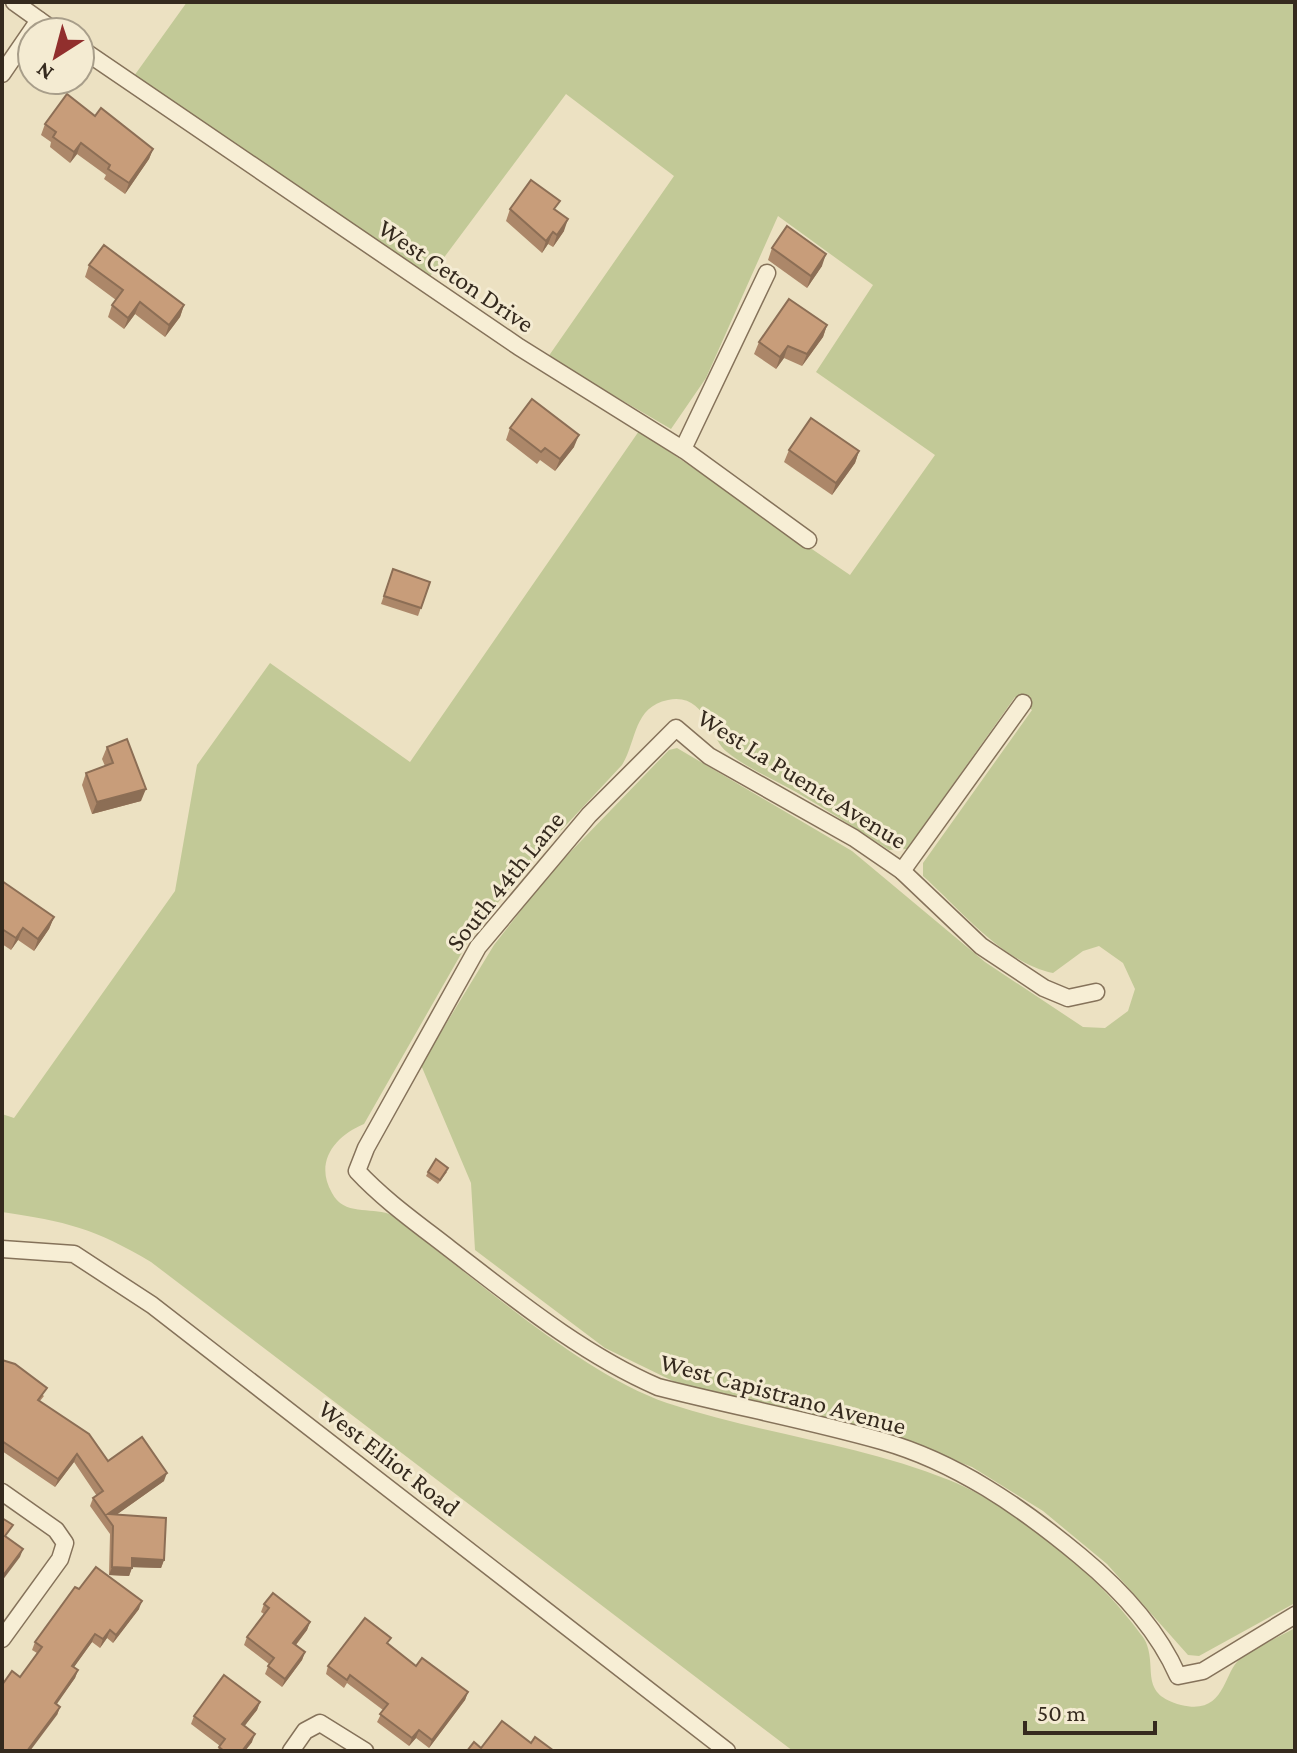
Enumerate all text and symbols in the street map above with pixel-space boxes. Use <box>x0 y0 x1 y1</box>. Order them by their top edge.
north arrow <box>16 16 96 96</box>
text: N <box>31 57 58 86</box>
street label: West Ceton Drive <box>373 213 539 339</box>
street label: West La Puente Avenue <box>692 703 912 855</box>
street label: South 44th Lane <box>440 806 570 956</box>
street label: West Capistrano Avenue <box>657 1347 909 1441</box>
street label: West Elliot Road <box>312 1394 466 1522</box>
scale bar <box>1025 1685 1155 1735</box>
text: 50 m <box>1037 1699 1086 1726</box>

